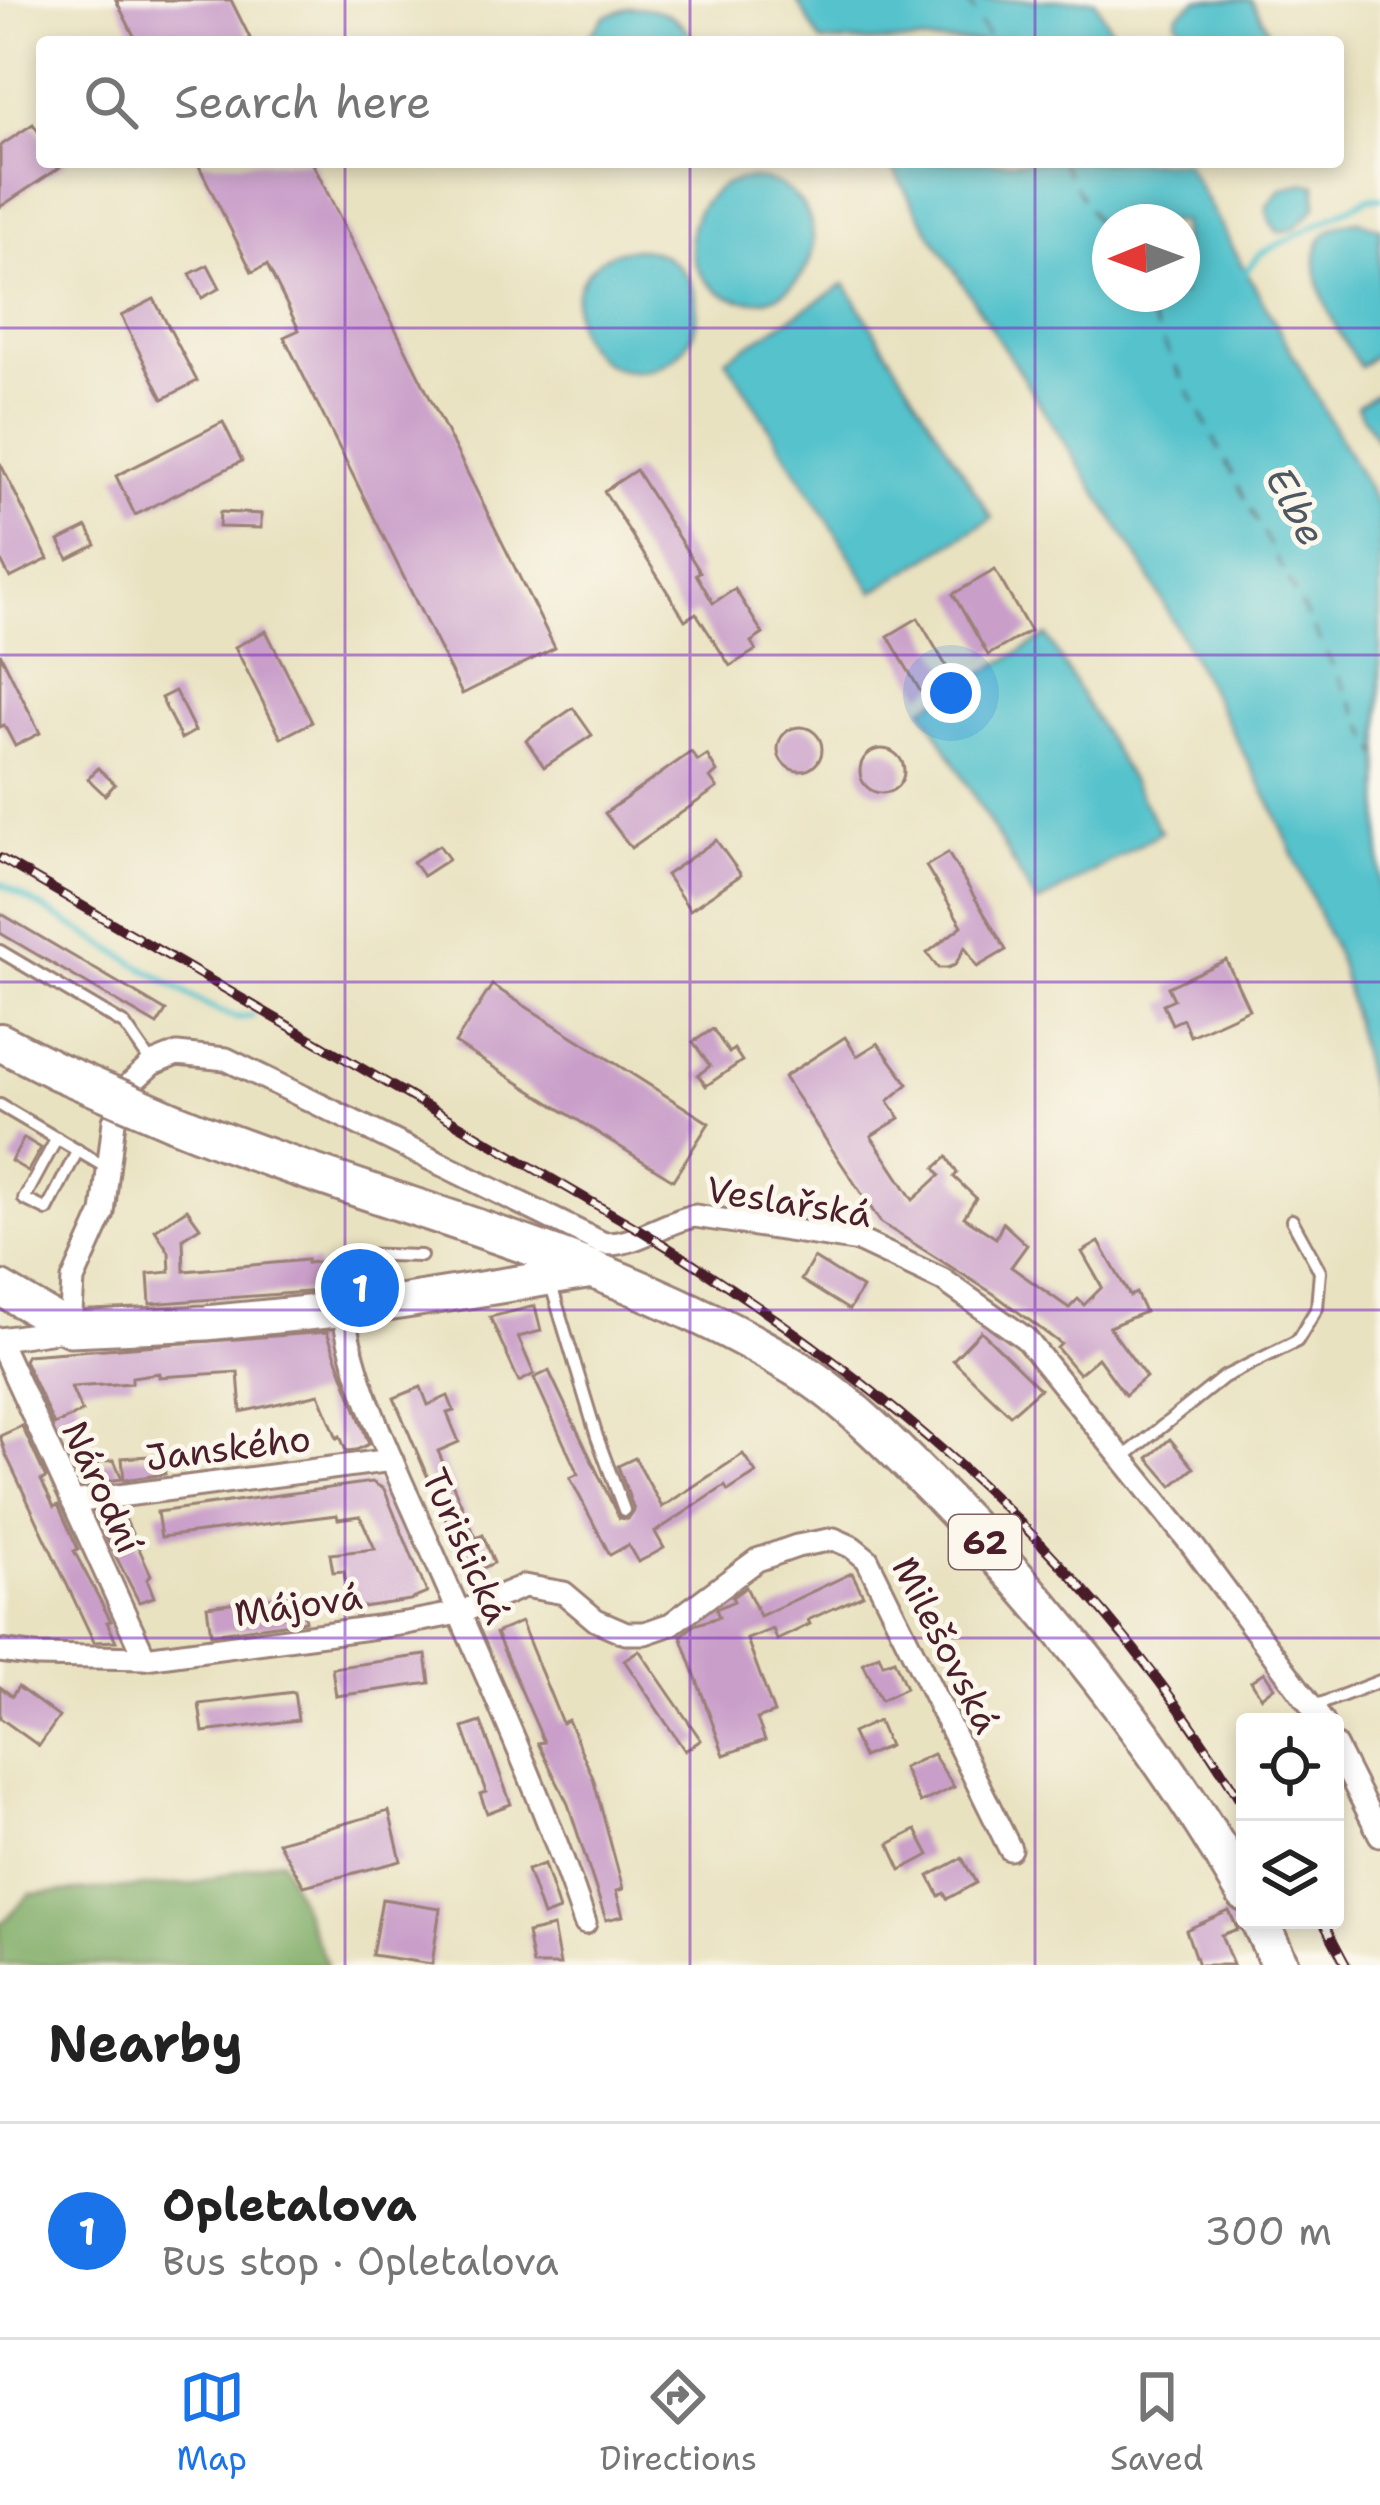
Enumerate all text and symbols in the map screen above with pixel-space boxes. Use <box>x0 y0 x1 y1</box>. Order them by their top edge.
search box <box>36 36 1344 168</box>
icon: search <box>78 69 144 135</box>
text: Search here <box>174 72 431 132</box>
north arrow <box>1092 204 1200 312</box>
water label: Elbe <box>1254 458 1338 554</box>
your location <box>921 663 981 723</box>
street label: Veslařská <box>703 1165 875 1239</box>
pin: 1 <box>321 1243 399 1333</box>
street label: Národní <box>50 1413 154 1561</box>
street label: Janského <box>143 1414 313 1482</box>
street label: Turistická <box>410 1461 522 1631</box>
road number: 62 <box>949 1515 1021 1569</box>
street label: Milešovská <box>881 1548 1011 1742</box>
street label: Májová <box>231 1572 365 1638</box>
map controls <box>1236 1713 1344 1929</box>
button: locate <box>1236 1713 1344 1821</box>
button: layers <box>1236 1821 1344 1929</box>
text: Nearby <box>48 2009 243 2077</box>
text: Opletalova <box>162 2175 417 2235</box>
text: 1 <box>78 2205 96 2257</box>
text: 300 m <box>1204 2205 1332 2257</box>
text: Bus stop · Opletalova <box>162 2235 559 2287</box>
tab: Map <box>176 2364 247 2481</box>
tab: Directions <box>600 2364 757 2481</box>
tab: Saved <box>1110 2364 1204 2481</box>

